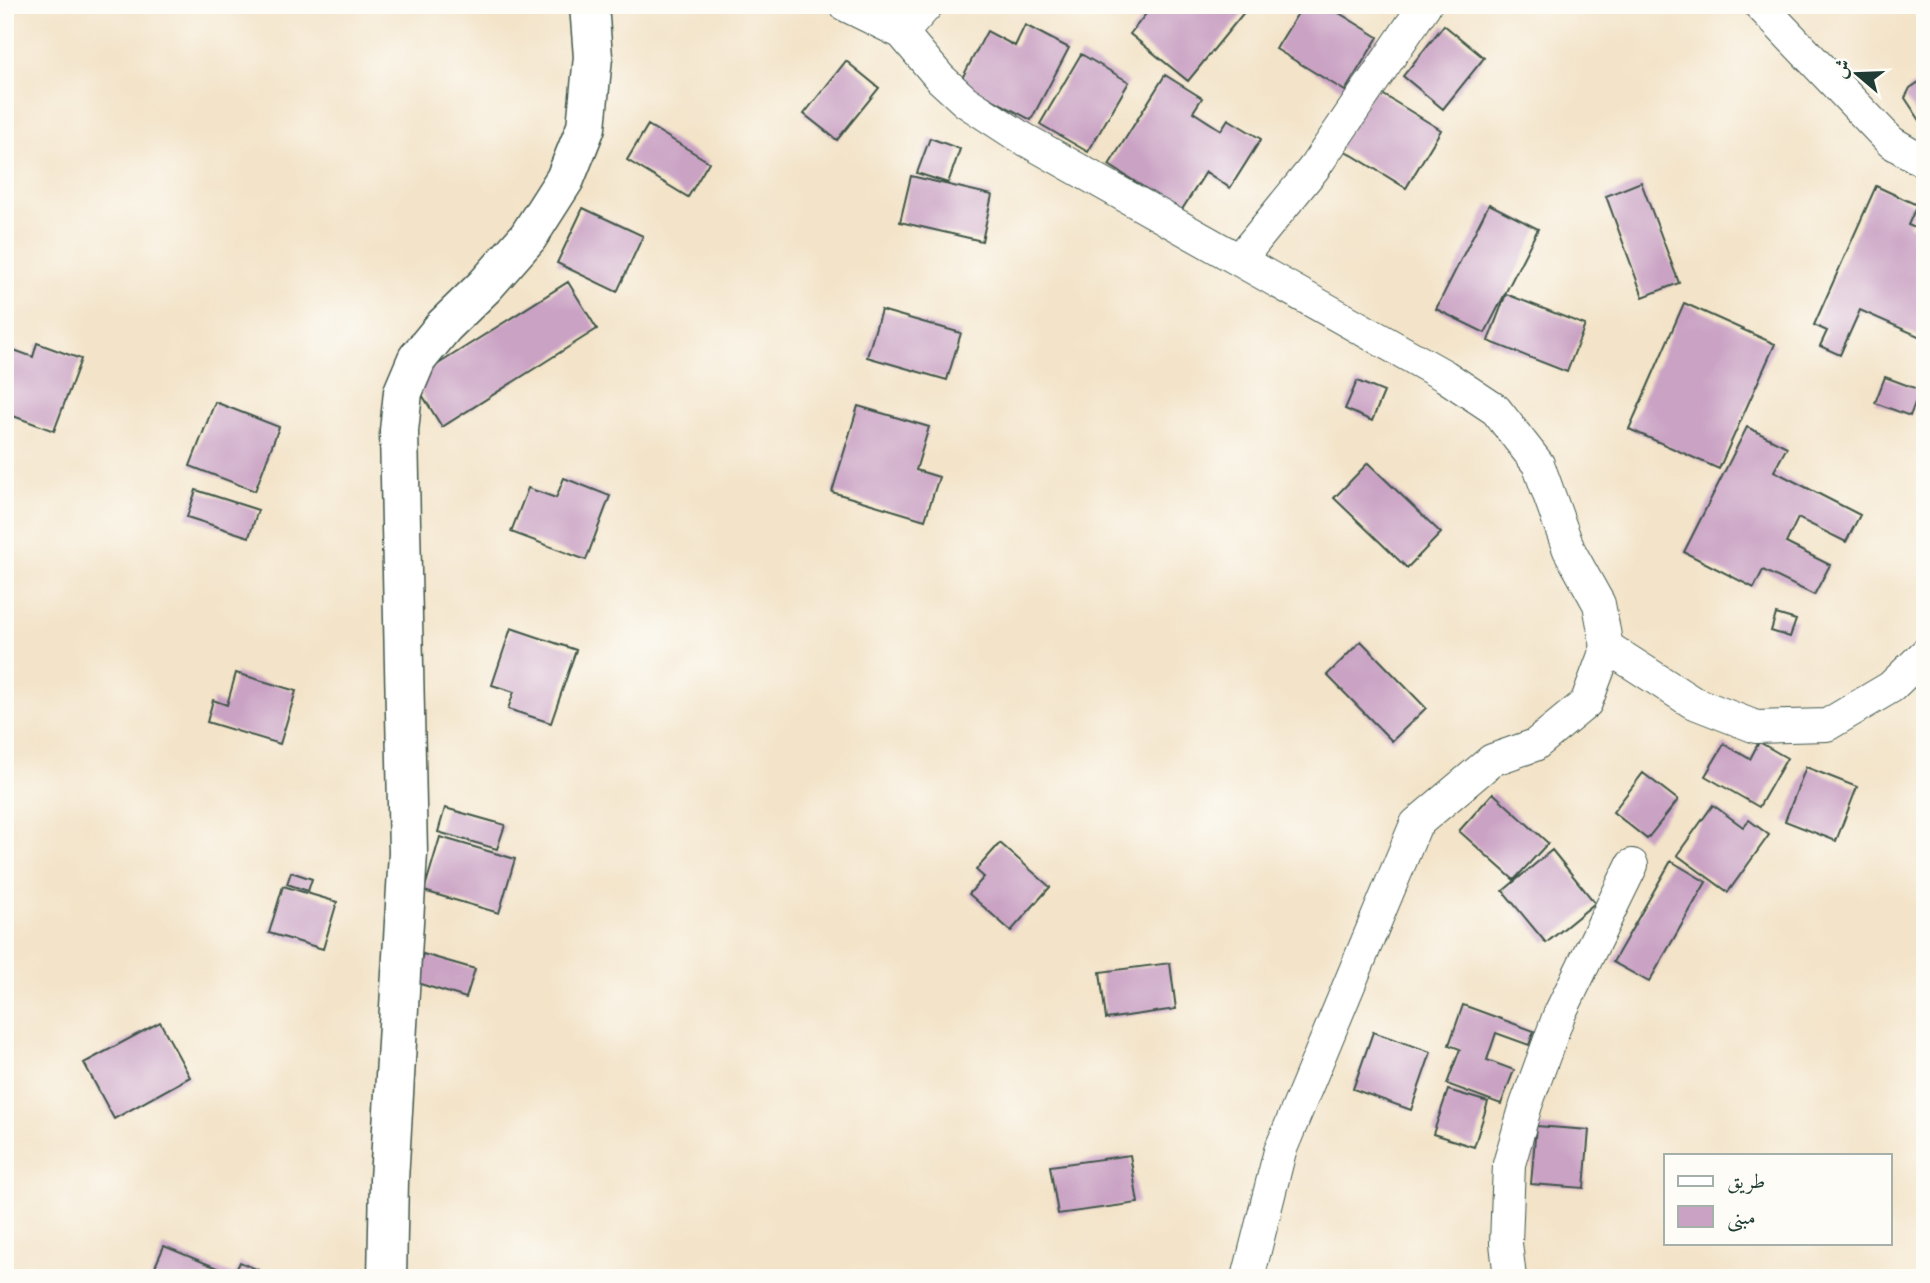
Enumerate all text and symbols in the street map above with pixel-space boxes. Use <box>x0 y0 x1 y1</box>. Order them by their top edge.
north arrow <box>1822 38 1892 108</box>
text: ش <box>1827 56 1857 82</box>
legend <box>1664 1154 1892 1244</box>
text: طريق <box>1727 1167 1765 1195</box>
text: مبنى <box>1727 1203 1756 1232</box>

